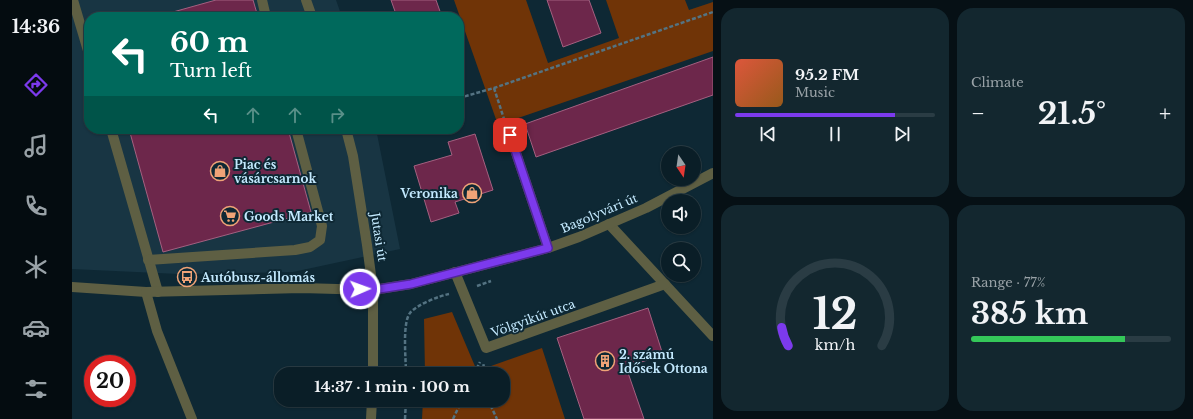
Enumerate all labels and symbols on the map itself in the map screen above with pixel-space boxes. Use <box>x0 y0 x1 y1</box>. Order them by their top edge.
pin <box>493 118 527 152</box>
north arrow <box>661 146 701 186</box>
place label: Piac és vásárcsarnok <box>234 157 317 186</box>
shop icon: Piac és vásárcsarnok <box>209 160 231 182</box>
shop icon: Veronika <box>461 182 483 204</box>
place label: Veronika <box>400 186 458 201</box>
street label: Bagolyvári út <box>558 190 640 236</box>
supermarket icon: Goods Market <box>219 205 241 227</box>
place label: Goods Market <box>244 209 334 224</box>
street label: Jutasi út <box>367 210 390 263</box>
bus stop icon: Autóbusz-állomás <box>176 266 198 288</box>
position arrow <box>339 268 381 310</box>
place label: Autóbusz-állomás <box>200 270 315 285</box>
street label: Völgyikút utca <box>488 296 577 340</box>
place label: 2. számú Idősek Ottona <box>619 347 708 376</box>
building icon: 2. számú Idősek Ottona <box>594 350 616 372</box>
speed limit sign: 20 <box>84 355 136 407</box>

